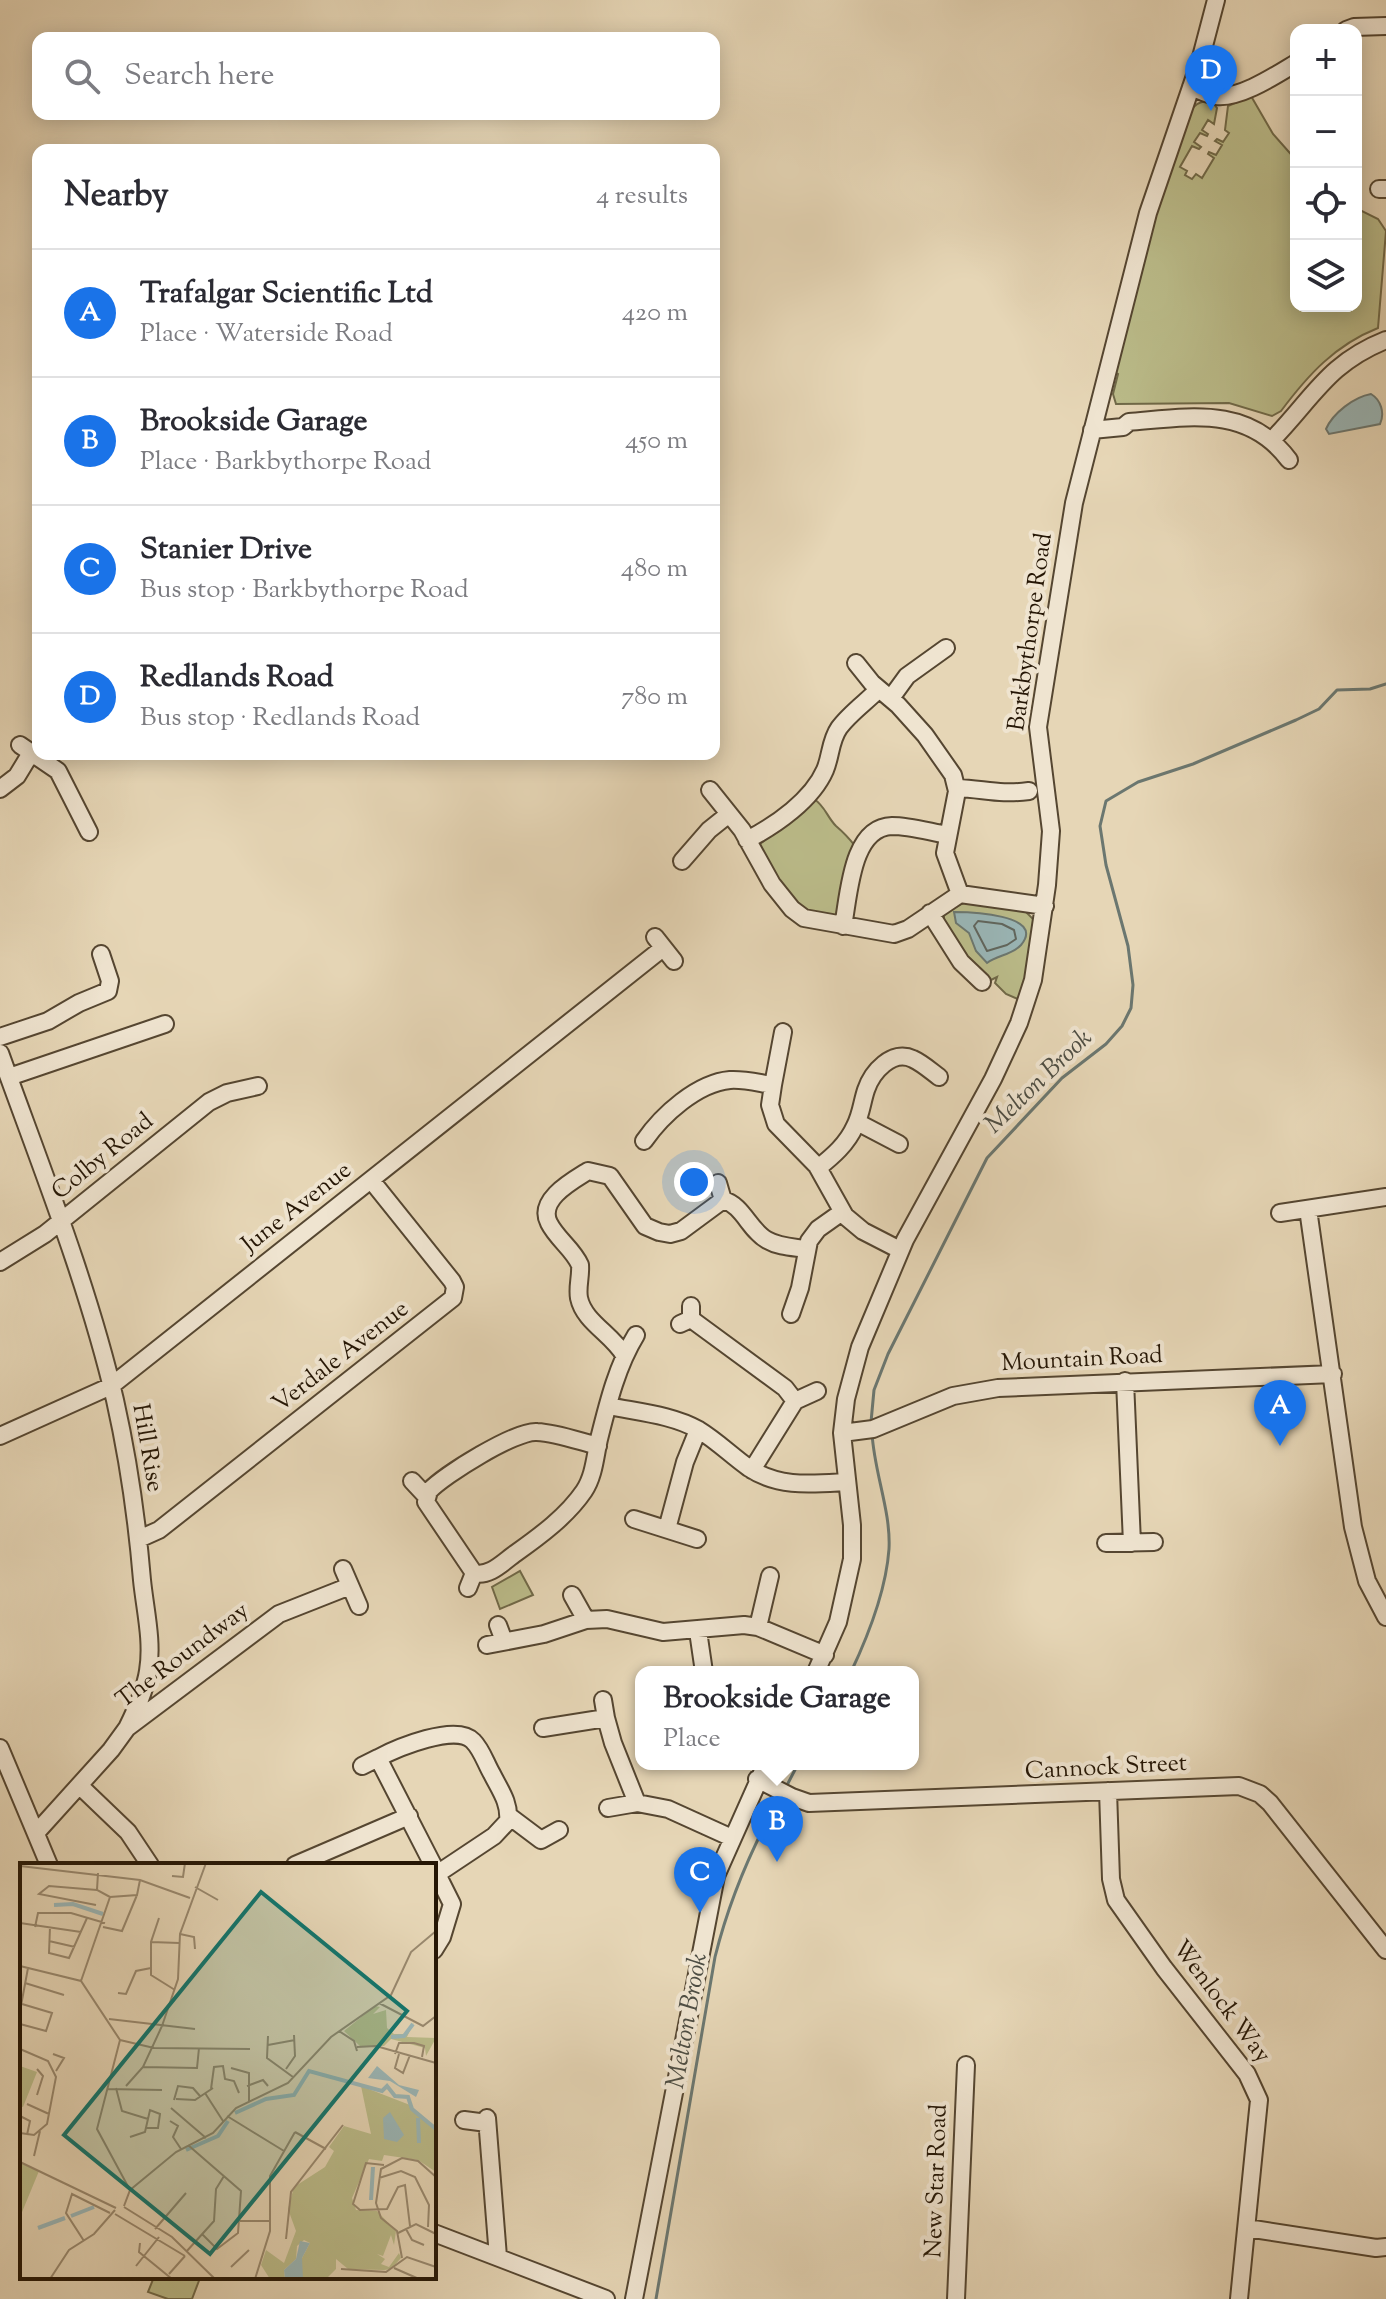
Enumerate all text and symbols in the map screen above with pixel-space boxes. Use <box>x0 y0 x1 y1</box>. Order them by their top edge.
map controls <box>1290 24 1362 312</box>
button: + <box>1290 24 1362 96</box>
search box <box>32 32 720 120</box>
pin: D <box>1185 45 1237 111</box>
icon: search <box>60 54 104 98</box>
text: Search here <box>124 55 274 98</box>
button: − <box>1290 96 1362 168</box>
button: locate <box>1290 168 1362 240</box>
text: Nearby <box>64 172 169 221</box>
text: 4 results <box>596 178 688 215</box>
button: layers <box>1290 240 1362 312</box>
text: Trafalgar Scientific Ltd <box>140 273 433 316</box>
text: A <box>79 295 101 332</box>
text: 420 m <box>622 295 688 332</box>
text: Place · Waterside Road <box>140 316 393 353</box>
text: Brookside Garage <box>140 401 367 444</box>
text: B <box>82 423 98 460</box>
text: 450 m <box>625 423 688 460</box>
text: Place · Barkbythorpe Road <box>140 444 431 481</box>
text: Stanier Drive <box>140 529 312 572</box>
street label: Barkbythorpe Road <box>1000 530 1062 733</box>
text: C <box>80 551 100 588</box>
text: 480 m <box>621 551 688 588</box>
text: Bus stop · Barkbythorpe Road <box>140 572 469 609</box>
text: Redlands Road <box>140 657 334 700</box>
text: D <box>80 679 100 716</box>
text: 780 m <box>621 679 688 716</box>
text: Bus stop · Redlands Road <box>140 700 420 737</box>
water label: Melton Brook <box>977 1021 1101 1143</box>
street label: Colby Road <box>45 1105 161 1209</box>
street label: June Avenue <box>233 1154 359 1263</box>
your location <box>674 1162 714 1202</box>
street label: Verdale Avenue <box>266 1293 416 1421</box>
street label: Mountain Road <box>1000 1339 1164 1381</box>
pin: A <box>1254 1380 1306 1446</box>
street label: Hill Rise <box>123 1401 171 1495</box>
street label: The Roundway <box>110 1595 257 1717</box>
popup <box>635 1666 919 1770</box>
text: Brookside Garage <box>663 1678 891 1721</box>
text: Place <box>663 1721 721 1758</box>
street label: Cannock Street <box>1024 1747 1188 1789</box>
pin: B <box>751 1796 803 1862</box>
pin: C <box>674 1847 726 1913</box>
inset map <box>20 1863 436 2279</box>
street label: Wenlock Way <box>1163 1933 1279 2071</box>
water label: Melton Brook <box>658 1950 718 2092</box>
street label: New Star Road <box>917 2103 957 2259</box>

